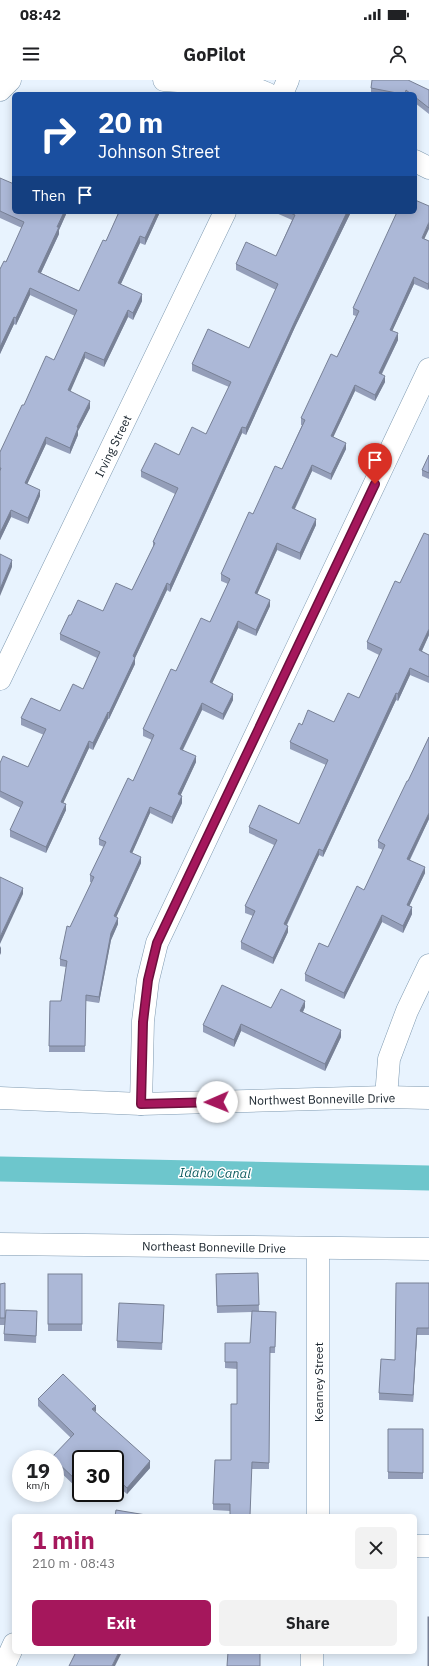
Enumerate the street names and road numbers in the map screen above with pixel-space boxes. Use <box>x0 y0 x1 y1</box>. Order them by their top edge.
street label: Irving Street <box>92 413 134 479</box>
street label: Northwest Bonneville Drive <box>249 1090 396 1108</box>
street label: Northeast Bonneville Drive <box>142 1238 286 1256</box>
street label: Kearney Street <box>311 1342 326 1422</box>

